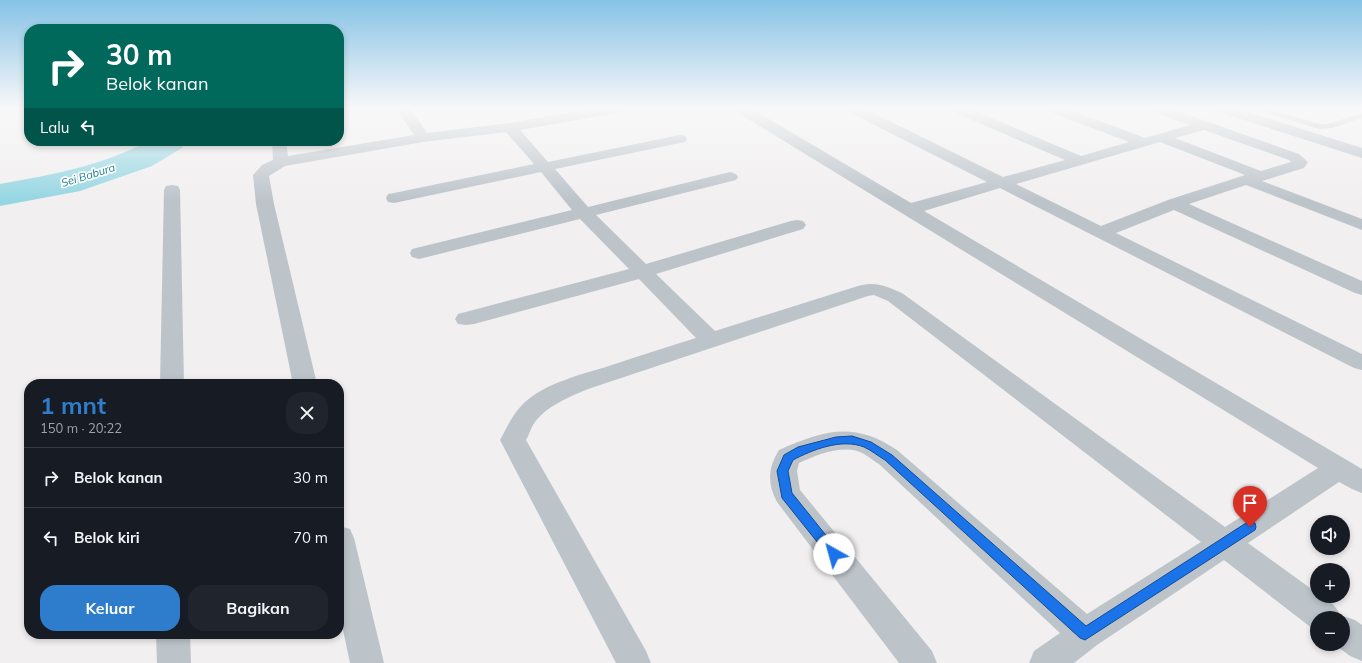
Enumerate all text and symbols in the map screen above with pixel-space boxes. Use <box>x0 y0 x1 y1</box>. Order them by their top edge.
text: 30 m <box>106 37 172 72</box>
icon: right <box>40 40 92 92</box>
text: Belok kanan <box>106 72 208 95</box>
icon: left <box>77 116 99 138</box>
text: Lalu <box>40 118 69 137</box>
water label: Sei Babura <box>59 160 117 190</box>
text: 1 mnt <box>40 390 106 420</box>
button: close <box>286 392 328 434</box>
text: 150 m · 20:22 <box>40 420 122 436</box>
icon: right <box>40 467 62 489</box>
text: Belok kanan <box>74 468 163 487</box>
text: 30 m <box>293 468 328 487</box>
pin <box>1233 486 1267 527</box>
icon: arrive <box>1239 492 1261 514</box>
map controls <box>1310 515 1350 651</box>
button: sound <box>1310 515 1350 555</box>
icon: left <box>40 527 62 549</box>
text: Belok kiri <box>74 528 140 547</box>
text: 70 m <box>293 528 328 547</box>
position arrow <box>813 533 855 575</box>
button: + <box>1310 563 1350 603</box>
button: Keluar <box>40 585 180 631</box>
button: Bagikan <box>188 585 328 631</box>
button: − <box>1310 611 1350 651</box>

